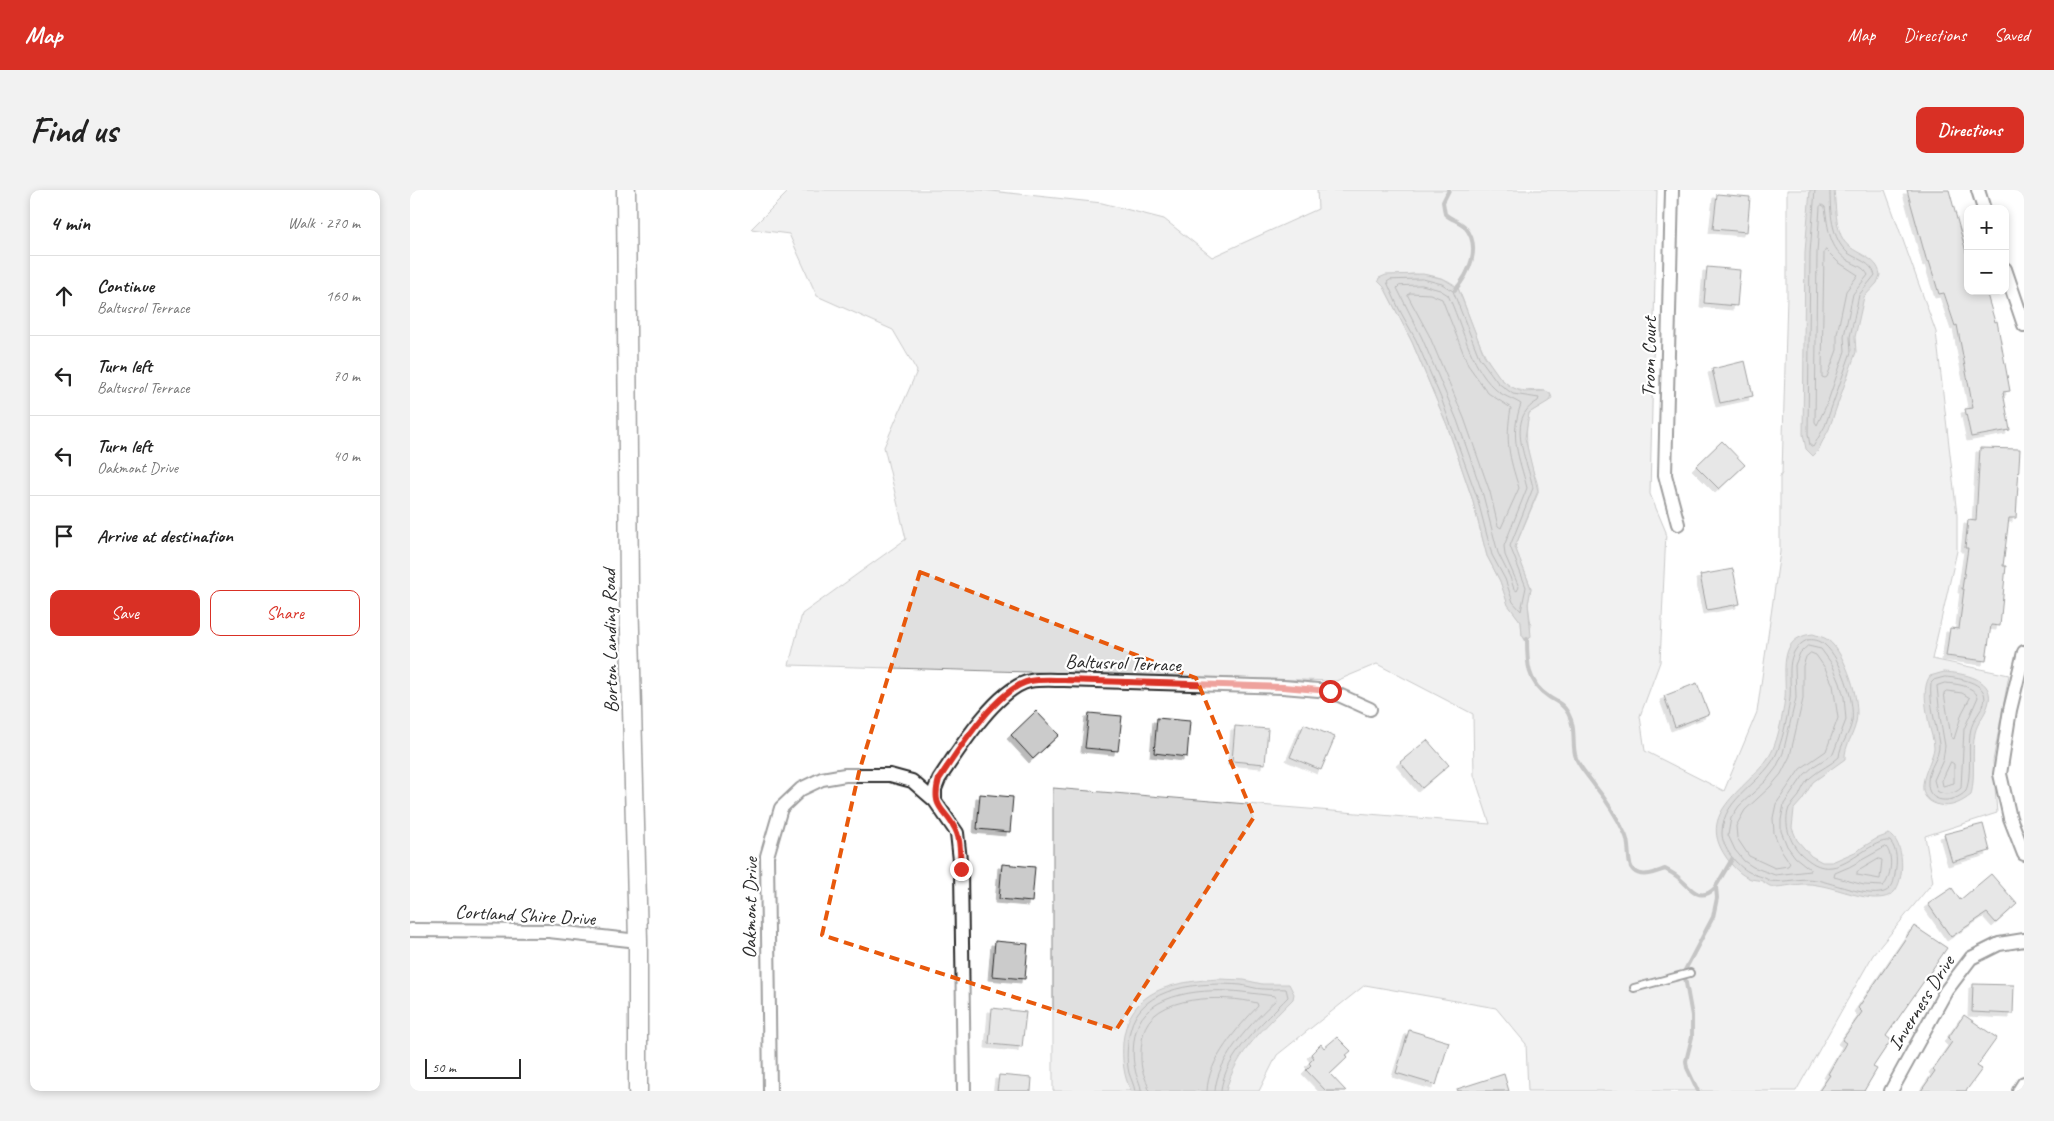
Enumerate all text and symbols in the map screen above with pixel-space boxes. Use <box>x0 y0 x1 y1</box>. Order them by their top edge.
text: Map <box>25 20 62 50</box>
text: Map <box>1848 24 1875 46</box>
text: Directions <box>1903 24 1966 46</box>
text: Saved <box>1994 24 2029 46</box>
button: Directions <box>1916 107 2024 153</box>
text: Find us <box>30 108 117 153</box>
map controls <box>1964 205 2009 295</box>
button: + <box>1964 205 2009 250</box>
text: 4 min <box>50 210 90 236</box>
text: Walk · 270 m <box>288 213 360 233</box>
button: − <box>1964 250 2009 295</box>
text: Continue <box>97 274 154 298</box>
icon: ahead <box>50 282 78 310</box>
text: 160 m <box>326 286 360 306</box>
text: Baltusrol Terrace <box>97 298 190 318</box>
street label: Troon Court <box>1636 314 1662 398</box>
text: Turn left <box>97 354 152 378</box>
icon: left <box>50 362 78 390</box>
text: 70 m <box>333 366 360 386</box>
text: Baltusrol Terrace <box>97 378 190 398</box>
text: Turn left <box>97 434 152 458</box>
icon: left <box>50 442 78 470</box>
text: 40 m <box>333 446 360 466</box>
text: Oakmont Drive <box>97 458 178 478</box>
icon: arrive <box>50 522 78 550</box>
text: Arrive at destination <box>97 524 233 548</box>
street label: Borton Landing Road <box>596 566 624 713</box>
button: Save <box>50 590 200 636</box>
button: Share <box>210 590 360 636</box>
street label: Baltusrol Terrace <box>1065 648 1183 678</box>
route start <box>1319 680 1342 703</box>
street label: Oakmont Drive <box>737 856 763 959</box>
route end <box>950 858 973 881</box>
street label: Cortland Shire Drive <box>454 899 597 931</box>
street label: Inverness Drive <box>1882 950 1961 1055</box>
scale bar <box>425 1056 521 1079</box>
text: 50 m <box>432 1059 456 1076</box>

